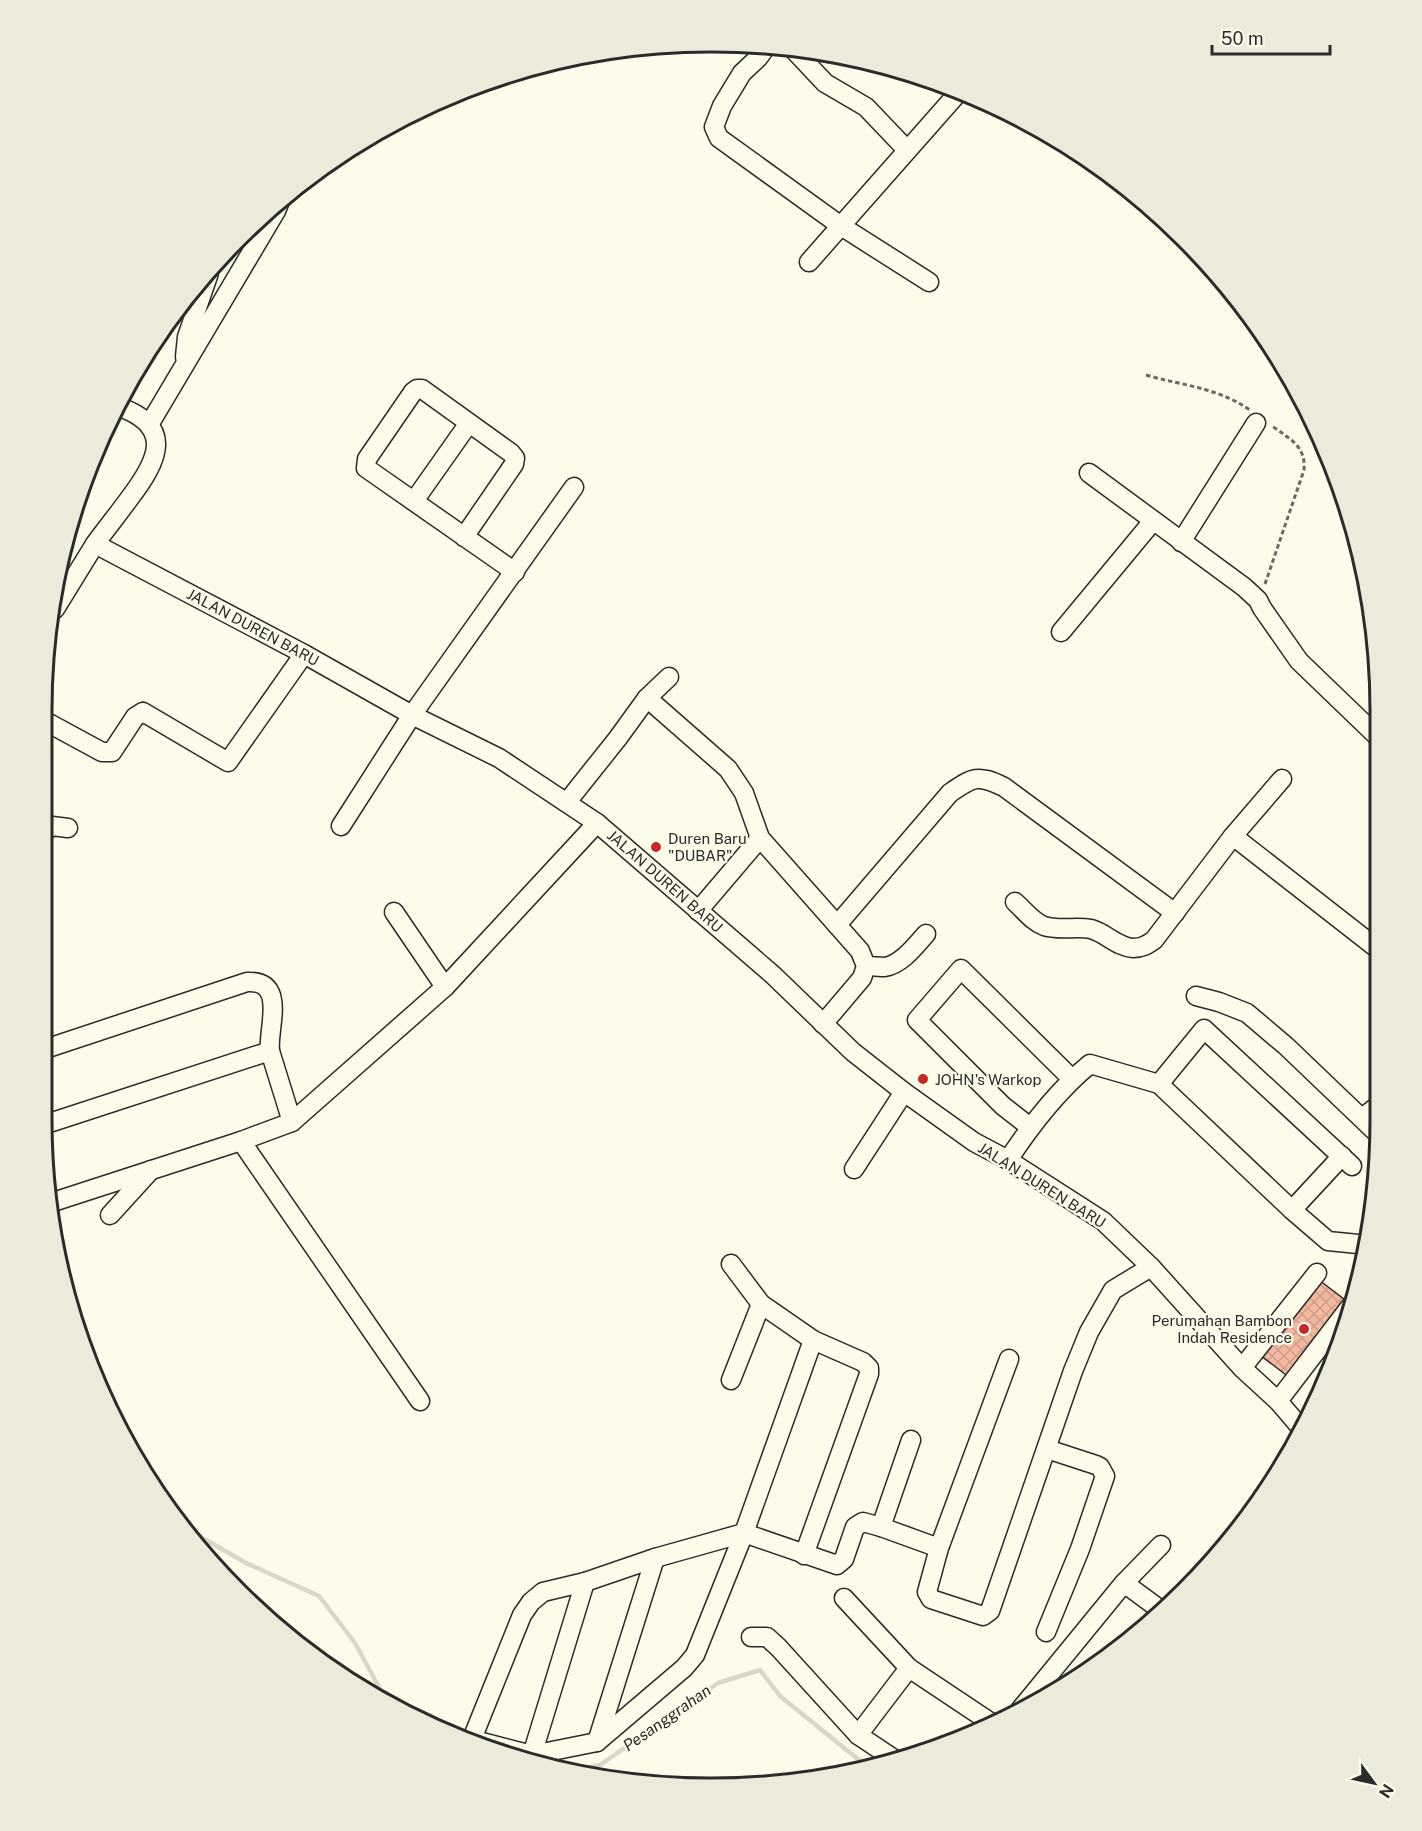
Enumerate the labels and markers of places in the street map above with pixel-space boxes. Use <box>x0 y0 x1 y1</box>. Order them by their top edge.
place label: Duren Baru "DUBAR" <box>668 830 747 864</box>
marker: Duren Baru "DUBAR" <box>649 840 663 854</box>
place label: JOHN's Warkop <box>935 1071 1041 1088</box>
marker: JOHN's Warkop <box>916 1072 930 1086</box>
place label: Perumahan Bambon Indah Residence <box>1152 1312 1292 1346</box>
marker: Perumahan Bambon Indah Residence <box>1297 1322 1311 1336</box>

